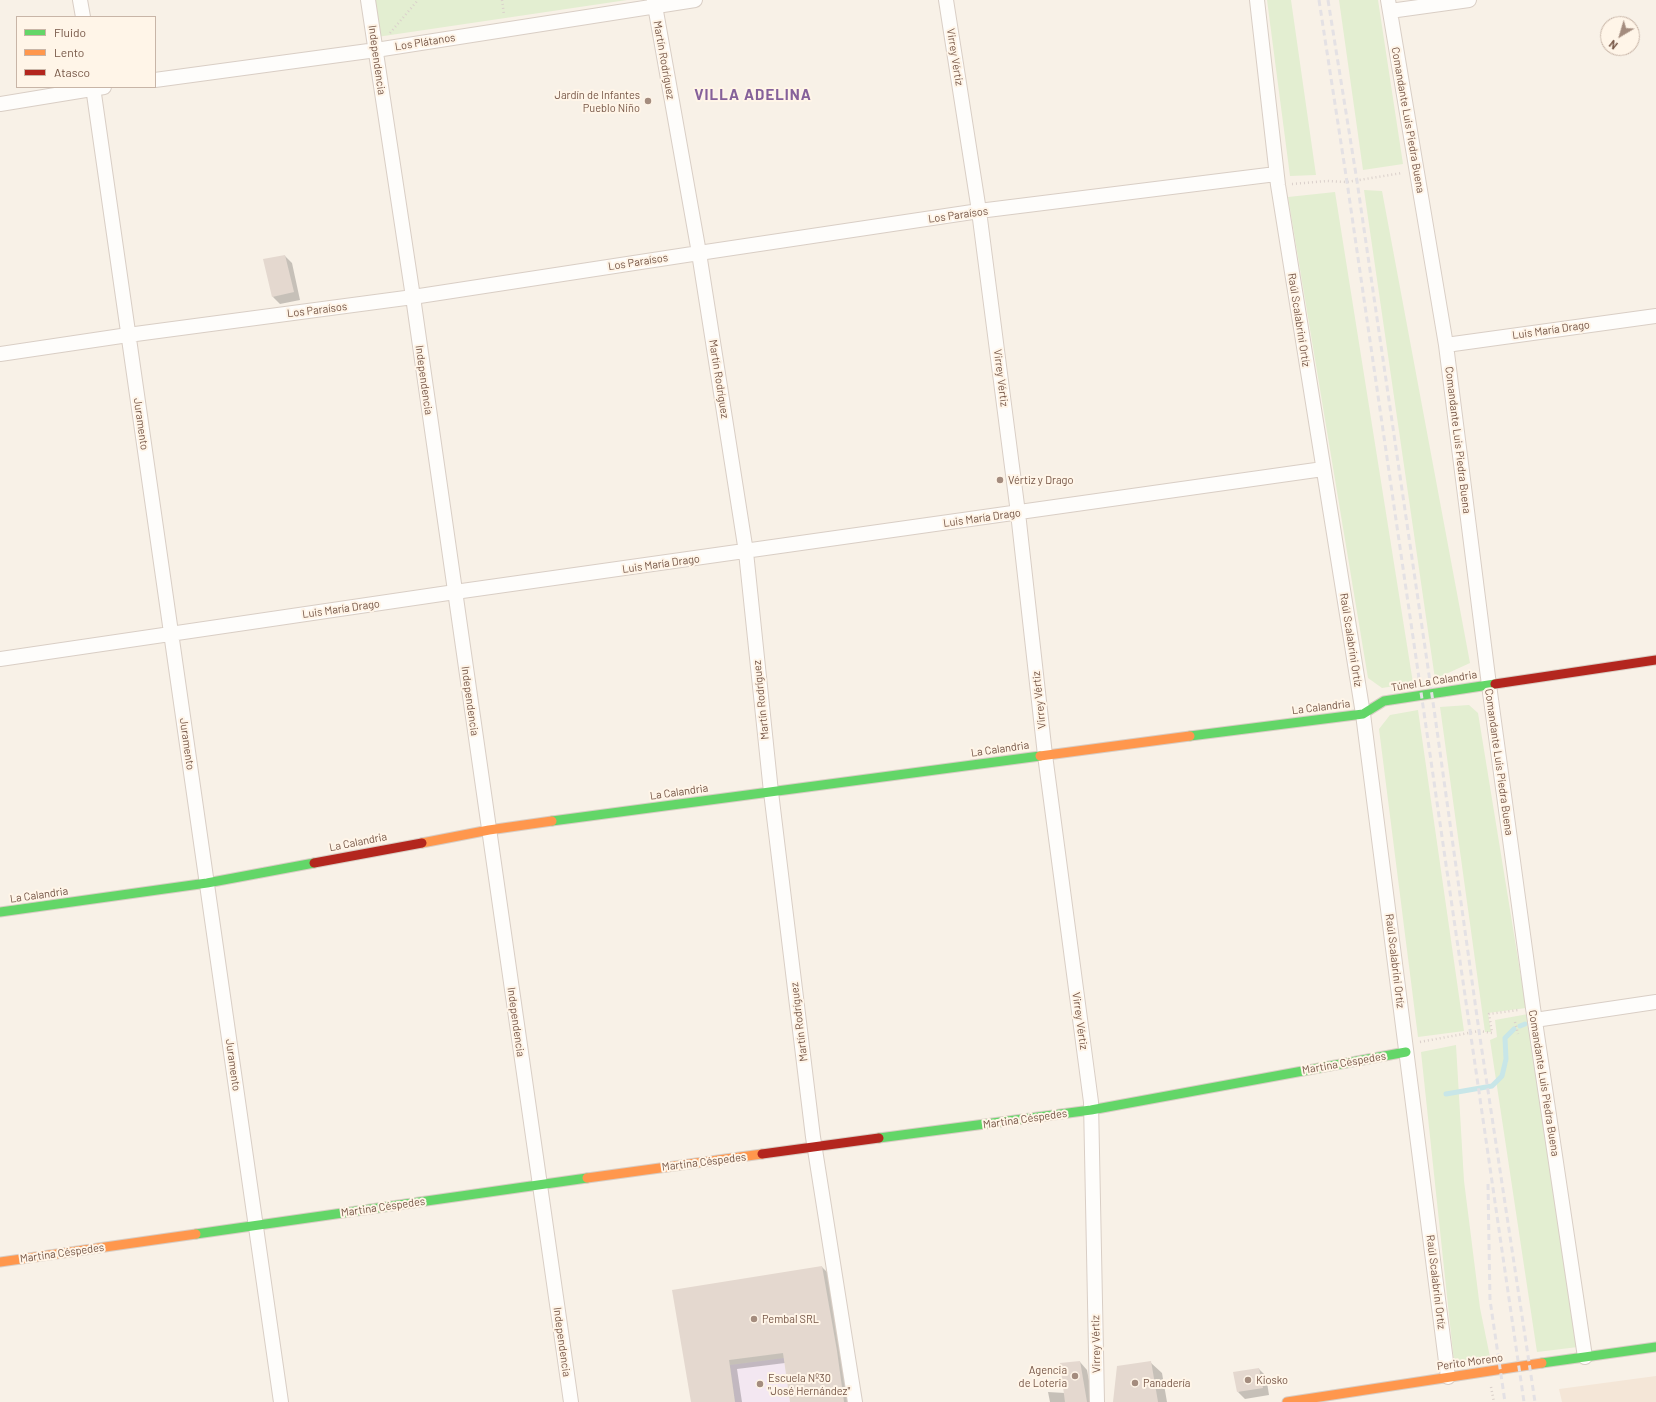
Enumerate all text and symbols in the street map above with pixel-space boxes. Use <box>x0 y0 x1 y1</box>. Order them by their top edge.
legend <box>16 16 156 88</box>
north arrow <box>1600 16 1640 56</box>
street label: Martín Rodríguez <box>651 20 677 100</box>
street label: Independencia <box>366 24 388 96</box>
text: Fluido <box>54 25 86 39</box>
street label: Virrey Vértiz <box>944 27 966 87</box>
street label: Los Plátanos <box>394 31 456 53</box>
text: N <box>1606 38 1620 52</box>
text: Lento <box>54 45 84 59</box>
street label: Comandante Luis Piedra Buena <box>1389 46 1427 194</box>
text: Atasco <box>54 65 90 79</box>
district label: VILLA ADELINA <box>694 86 812 104</box>
place label: Jardín de Infantes Pueblo Niño <box>555 88 640 114</box>
marker: Jardín de Infantes Pueblo Niño <box>643 96 653 106</box>
street label: Los Paraísos <box>927 204 989 226</box>
street label: Los Paraísos <box>607 251 669 273</box>
street label: Raúl Scalabrini Ortíz <box>1285 272 1313 368</box>
street label: Los Paraísos <box>286 300 348 320</box>
street label: Luis María Drago <box>1511 318 1591 342</box>
street label: Martín Rodríguez <box>706 339 732 419</box>
street label: Independencia <box>413 344 435 416</box>
street label: Virrey Vértiz <box>991 348 1011 408</box>
street label: Comandante Luis Piedra Buena <box>1442 366 1474 514</box>
street label: Juramento <box>131 397 151 451</box>
place label: Vértiz y Drago <box>1008 473 1073 487</box>
marker: Vértiz y Drago <box>995 475 1005 485</box>
street label: Luis María Drago <box>942 506 1022 530</box>
street label: Luis María Drago <box>621 552 701 576</box>
street label: Raúl Scalabrini Ortíz <box>1337 592 1365 688</box>
street label: Luis María Drago <box>301 597 381 621</box>
street label: Martín Rodríguez <box>750 660 772 740</box>
street label: Independencia <box>459 665 481 737</box>
street label: Túnel La Calandria <box>1390 668 1478 694</box>
street label: Virrey Vértiz <box>1029 671 1049 729</box>
street label: Comandante Luis Piedra Buena <box>1482 688 1516 836</box>
street label: La Calandria <box>1291 697 1351 717</box>
street label: Juramento <box>177 717 197 771</box>
street label: La Calandria <box>970 738 1030 760</box>
street label: La Calandria <box>649 781 709 803</box>
street label: La Calandria <box>328 830 388 854</box>
street label: La Calandria <box>9 884 69 906</box>
street label: Raúl Scalabrini Ortíz <box>1383 913 1407 1009</box>
street label: Martín Rodríguez <box>788 982 810 1062</box>
street label: Independencia <box>505 986 527 1058</box>
street label: Virrey Vértiz <box>1069 991 1091 1051</box>
street label: Comandante Luis Piedra Buena <box>1526 1009 1562 1157</box>
street label: Juramento <box>223 1038 243 1092</box>
street label: Martina Céspedes <box>1301 1049 1387 1077</box>
street label: Martina Céspedes <box>982 1107 1068 1131</box>
street label: Martina Céspedes <box>661 1150 747 1174</box>
street label: Martina Céspedes <box>340 1195 426 1219</box>
street label: Raúl Scalabrini Ortíz <box>1424 1234 1448 1330</box>
street label: Martina Céspedes <box>19 1241 105 1265</box>
street label: Independencia <box>551 1306 573 1378</box>
place label: Pembal SRL <box>762 1312 819 1326</box>
marker: Pembal SRL <box>749 1314 759 1324</box>
street label: Virrey Vértiz <box>1089 1315 1103 1373</box>
street label: Perito Moreno <box>1436 1351 1504 1373</box>
place label: Agencia de Loteria <box>1019 1363 1067 1389</box>
place label: Escuela Nº30 "José Hernández" <box>768 1371 850 1397</box>
marker: Agencia de Loteria <box>1070 1371 1080 1381</box>
place label: Kiosko <box>1256 1373 1288 1387</box>
marker: Kiosko <box>1243 1375 1253 1385</box>
place label: Panadería <box>1143 1376 1190 1390</box>
marker: Panadería <box>1130 1378 1140 1388</box>
marker: Escuela Nº30 "José Hernández" <box>755 1379 765 1389</box>

